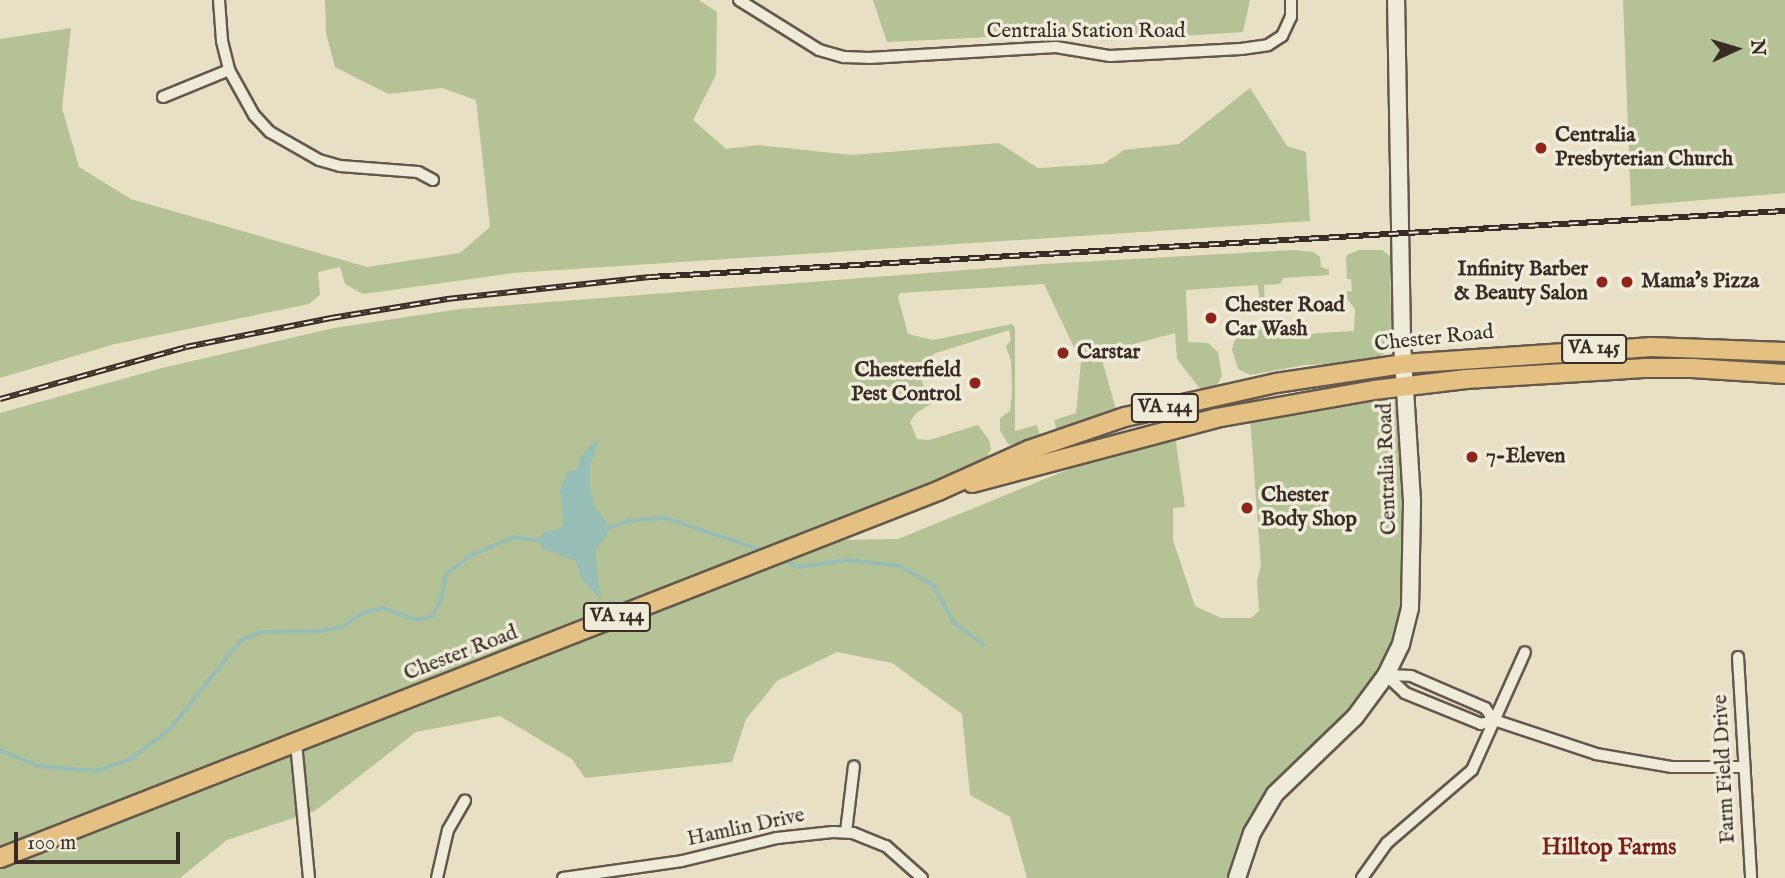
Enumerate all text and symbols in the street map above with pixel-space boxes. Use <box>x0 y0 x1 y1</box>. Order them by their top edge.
north arrow <box>1701 14 1771 84</box>
street label: Centralia Station Road <box>986 19 1186 45</box>
text: N <box>1744 38 1769 57</box>
place label: Centralia Presbyterian Church <box>1555 123 1733 173</box>
marker: Centralia Presbyterian Church <box>1533 140 1549 156</box>
place label: Infinity Barber & Beauty Salon <box>1454 257 1588 307</box>
place label: Mama's Pizza <box>1641 269 1759 295</box>
marker: Infinity Barber & Beauty Salon <box>1594 274 1610 290</box>
marker: Mama's Pizza <box>1619 274 1635 290</box>
place label: Chester Road Car Wash <box>1225 293 1345 343</box>
marker: Chester Road Car Wash <box>1203 310 1219 326</box>
street label: Chester Road <box>1373 320 1495 358</box>
road number: VA 145 <box>1561 334 1627 364</box>
place label: Carstar <box>1077 340 1140 366</box>
marker: Carstar <box>1055 345 1071 361</box>
place label: Chesterfield Pest Control <box>851 358 961 408</box>
marker: Chesterfield Pest Control <box>967 375 983 391</box>
road number: VA 144 <box>1130 392 1200 424</box>
street label: Centralia Road <box>1373 402 1403 536</box>
place label: 7-Eleven <box>1486 444 1565 470</box>
marker: 7-Eleven <box>1464 449 1480 465</box>
place label: Chester Body Shop <box>1261 483 1357 533</box>
marker: Chester Body Shop <box>1239 500 1255 516</box>
road number: VA 144 <box>582 602 652 632</box>
street label: Chester Road <box>401 621 521 687</box>
street label: Farm Field Drive <box>1709 694 1741 844</box>
street label: Hamlin Drive <box>685 803 807 853</box>
scale bar <box>18 818 184 862</box>
text: 100 m <box>27 830 76 857</box>
district label: Hilltop Farms <box>1542 834 1676 862</box>

